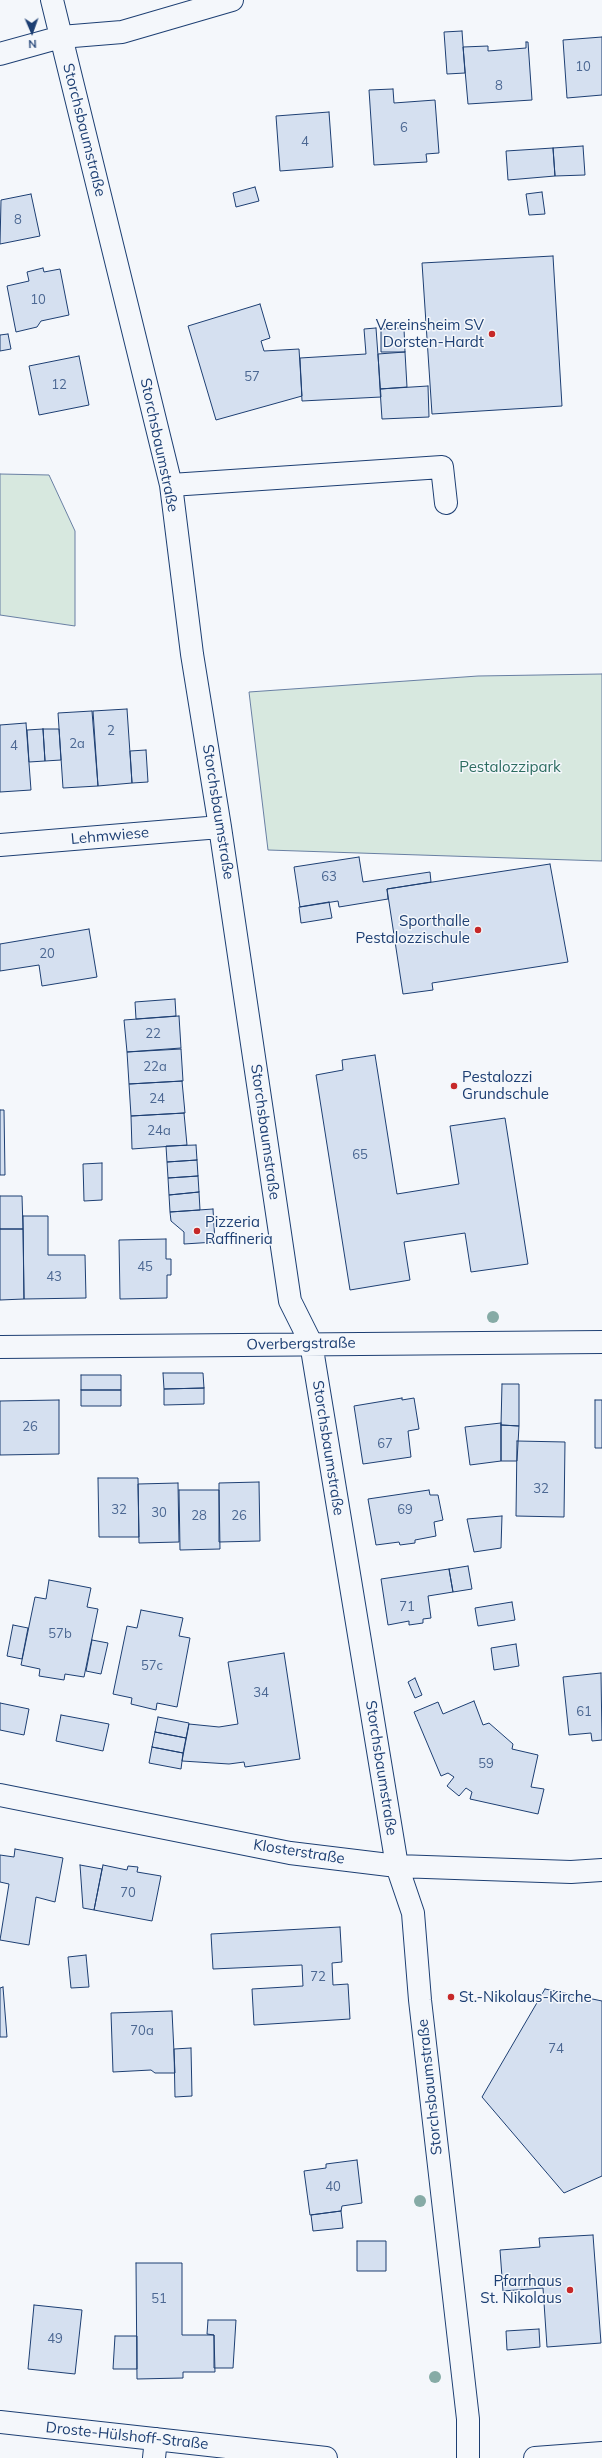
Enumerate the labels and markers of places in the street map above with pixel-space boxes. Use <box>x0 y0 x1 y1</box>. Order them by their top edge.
place label: Vereinsheim SV Dorsten-Hardt <box>376 316 484 351</box>
marker: Vereinsheim SV Dorsten-Hardt <box>487 329 497 339</box>
place label: Sporthalle Pestalozzischule <box>356 912 470 947</box>
marker: Sporthalle Pestalozzischule <box>473 925 483 935</box>
place label: Pestalozzi Grundschule <box>462 1068 549 1103</box>
marker: Pestalozzi Grundschule <box>449 1081 459 1091</box>
place label: Pizzeria Raffineria <box>205 1213 273 1248</box>
marker: Pizzeria Raffineria <box>192 1226 202 1236</box>
place label: St.-Nikolaus-Kirche <box>459 1988 592 2006</box>
marker: St.-Nikolaus-Kirche <box>446 1992 456 2002</box>
place label: Pfarrhaus St. Nikolaus <box>480 2272 562 2307</box>
marker: Pfarrhaus St. Nikolaus <box>565 2285 575 2295</box>

